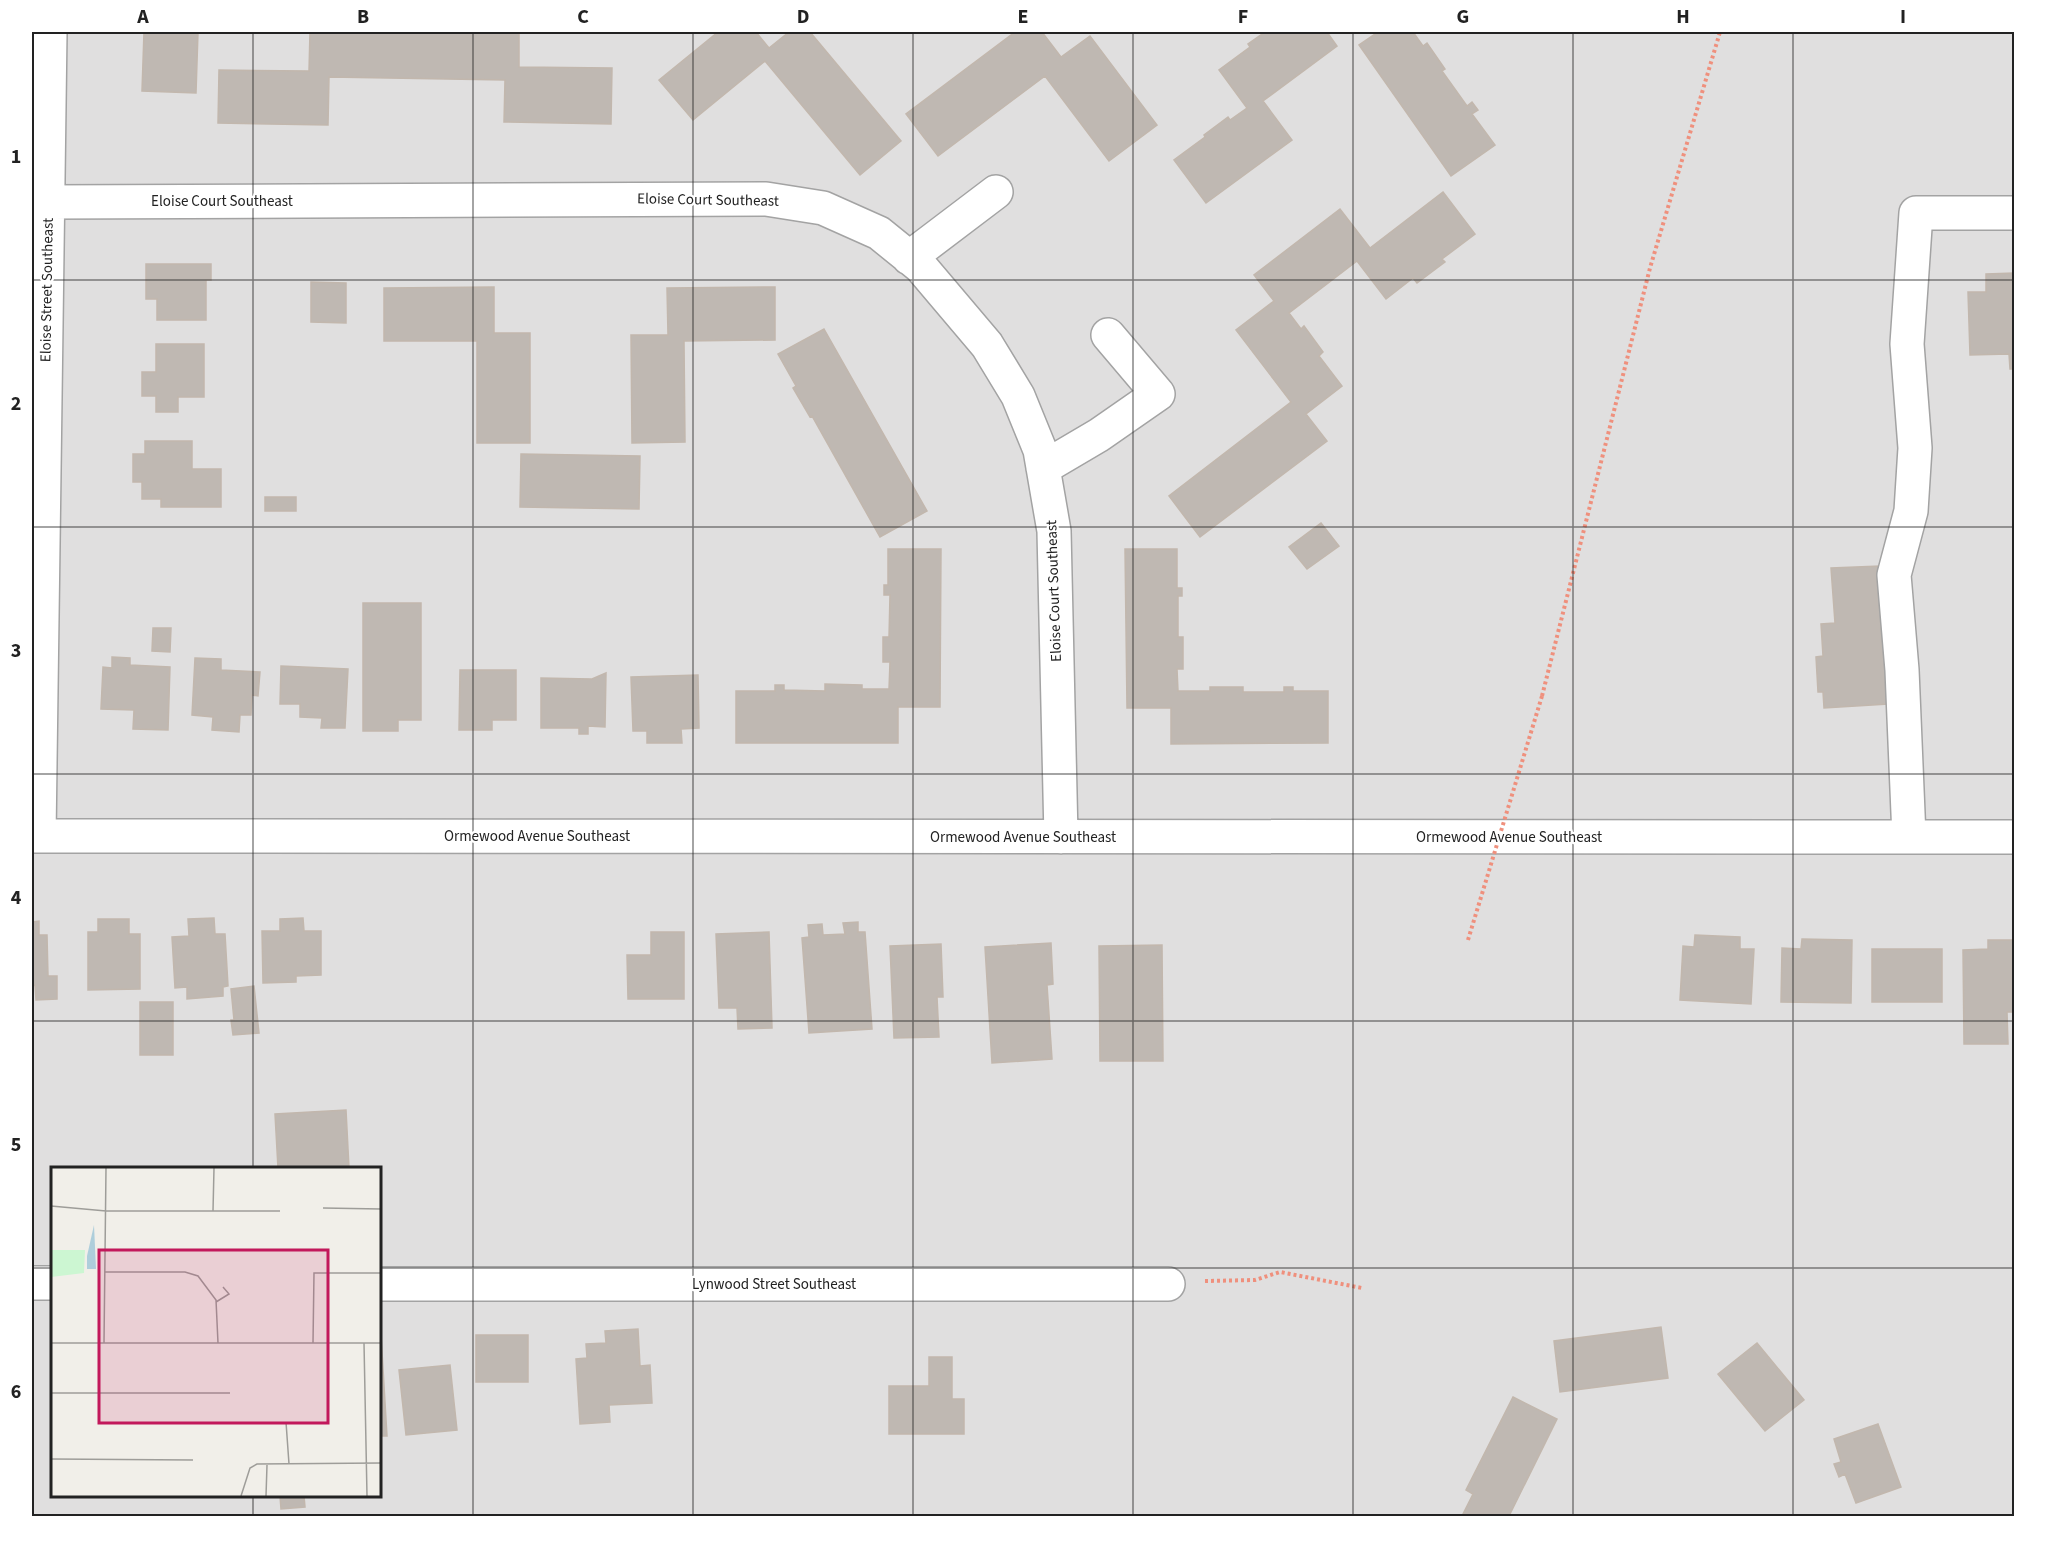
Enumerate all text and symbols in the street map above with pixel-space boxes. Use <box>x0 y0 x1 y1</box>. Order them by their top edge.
text: A <box>136 3 149 31</box>
text: B <box>357 3 369 31</box>
text: C <box>577 3 589 31</box>
text: D <box>797 3 809 31</box>
text: E <box>1018 3 1028 31</box>
text: F <box>1238 3 1248 31</box>
text: G <box>1457 3 1469 31</box>
text: H <box>1676 3 1690 31</box>
text: I <box>1900 3 1906 31</box>
text: 1 <box>11 143 21 171</box>
street label: Eloise Court Southeast <box>637 188 779 212</box>
street label: Eloise Court Southeast <box>151 191 293 212</box>
street label: Eloise Street Southeast <box>35 218 59 362</box>
text: 2 <box>11 390 21 418</box>
street label: Eloise Court Southeast <box>1041 520 1067 662</box>
text: 3 <box>11 637 21 665</box>
street label: Ormewood Avenue Southeast <box>444 826 630 847</box>
street label: Ormewood Avenue Southeast <box>930 827 1116 848</box>
street label: Ormewood Avenue Southeast <box>1416 827 1602 848</box>
text: 4 <box>11 884 22 912</box>
text: 5 <box>11 1131 21 1159</box>
inset map <box>51 1167 381 1497</box>
street label: Lynwood Street Southeast <box>692 1274 856 1295</box>
text: 6 <box>11 1378 21 1406</box>

